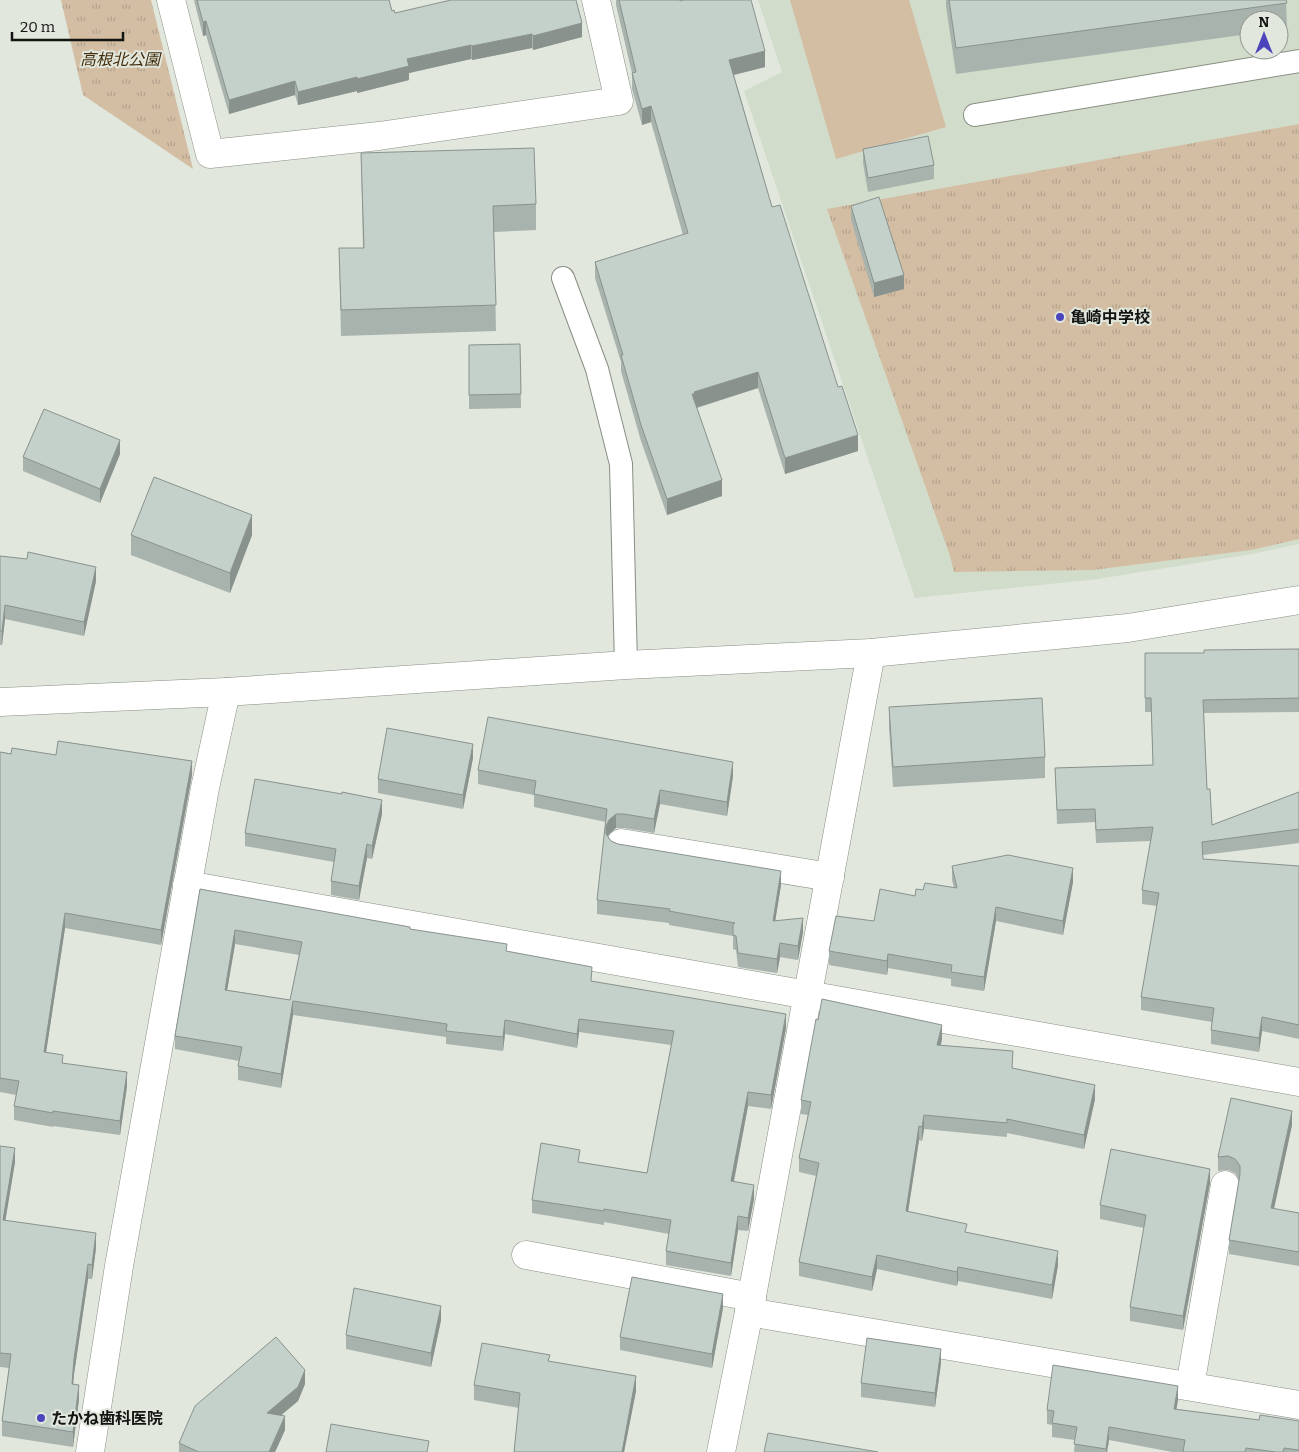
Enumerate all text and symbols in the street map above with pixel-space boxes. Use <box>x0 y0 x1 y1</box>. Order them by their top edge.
scale bar <box>12 10 124 42</box>
north arrow <box>1239 10 1289 60</box>
text: N <box>1259 14 1270 31</box>
text: 20 m <box>20 18 56 36</box>
park label: 高根北公園 <box>80 50 162 69</box>
place label: 亀崎中学校 <box>1070 308 1150 327</box>
marker: 亀崎中学校 <box>1054 311 1066 323</box>
place label: たかね歯科医院 <box>51 1409 163 1428</box>
marker: たかね歯科医院 <box>35 1412 47 1424</box>

